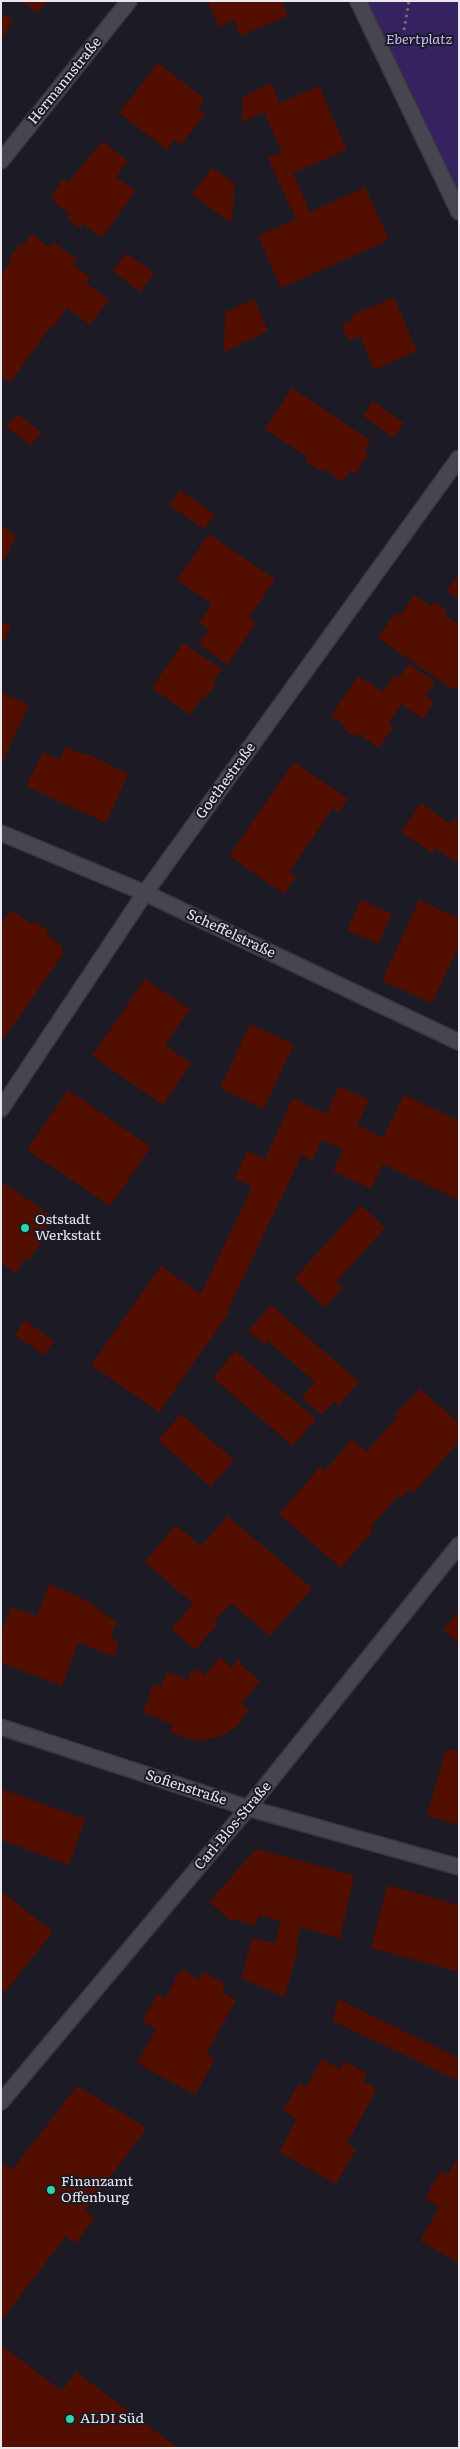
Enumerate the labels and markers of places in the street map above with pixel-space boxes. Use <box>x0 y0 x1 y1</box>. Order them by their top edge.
place label: Oststadt Werkstatt <box>35 1212 101 1244</box>
marker: Oststadt Werkstatt <box>19 1222 31 1234</box>
place label: Finanzamt Offenburg <box>61 2174 133 2206</box>
marker: Finanzamt Offenburg <box>45 2184 57 2196</box>
place label: ALDI Süd <box>80 2411 144 2427</box>
marker: ALDI Süd <box>64 2413 76 2425</box>

